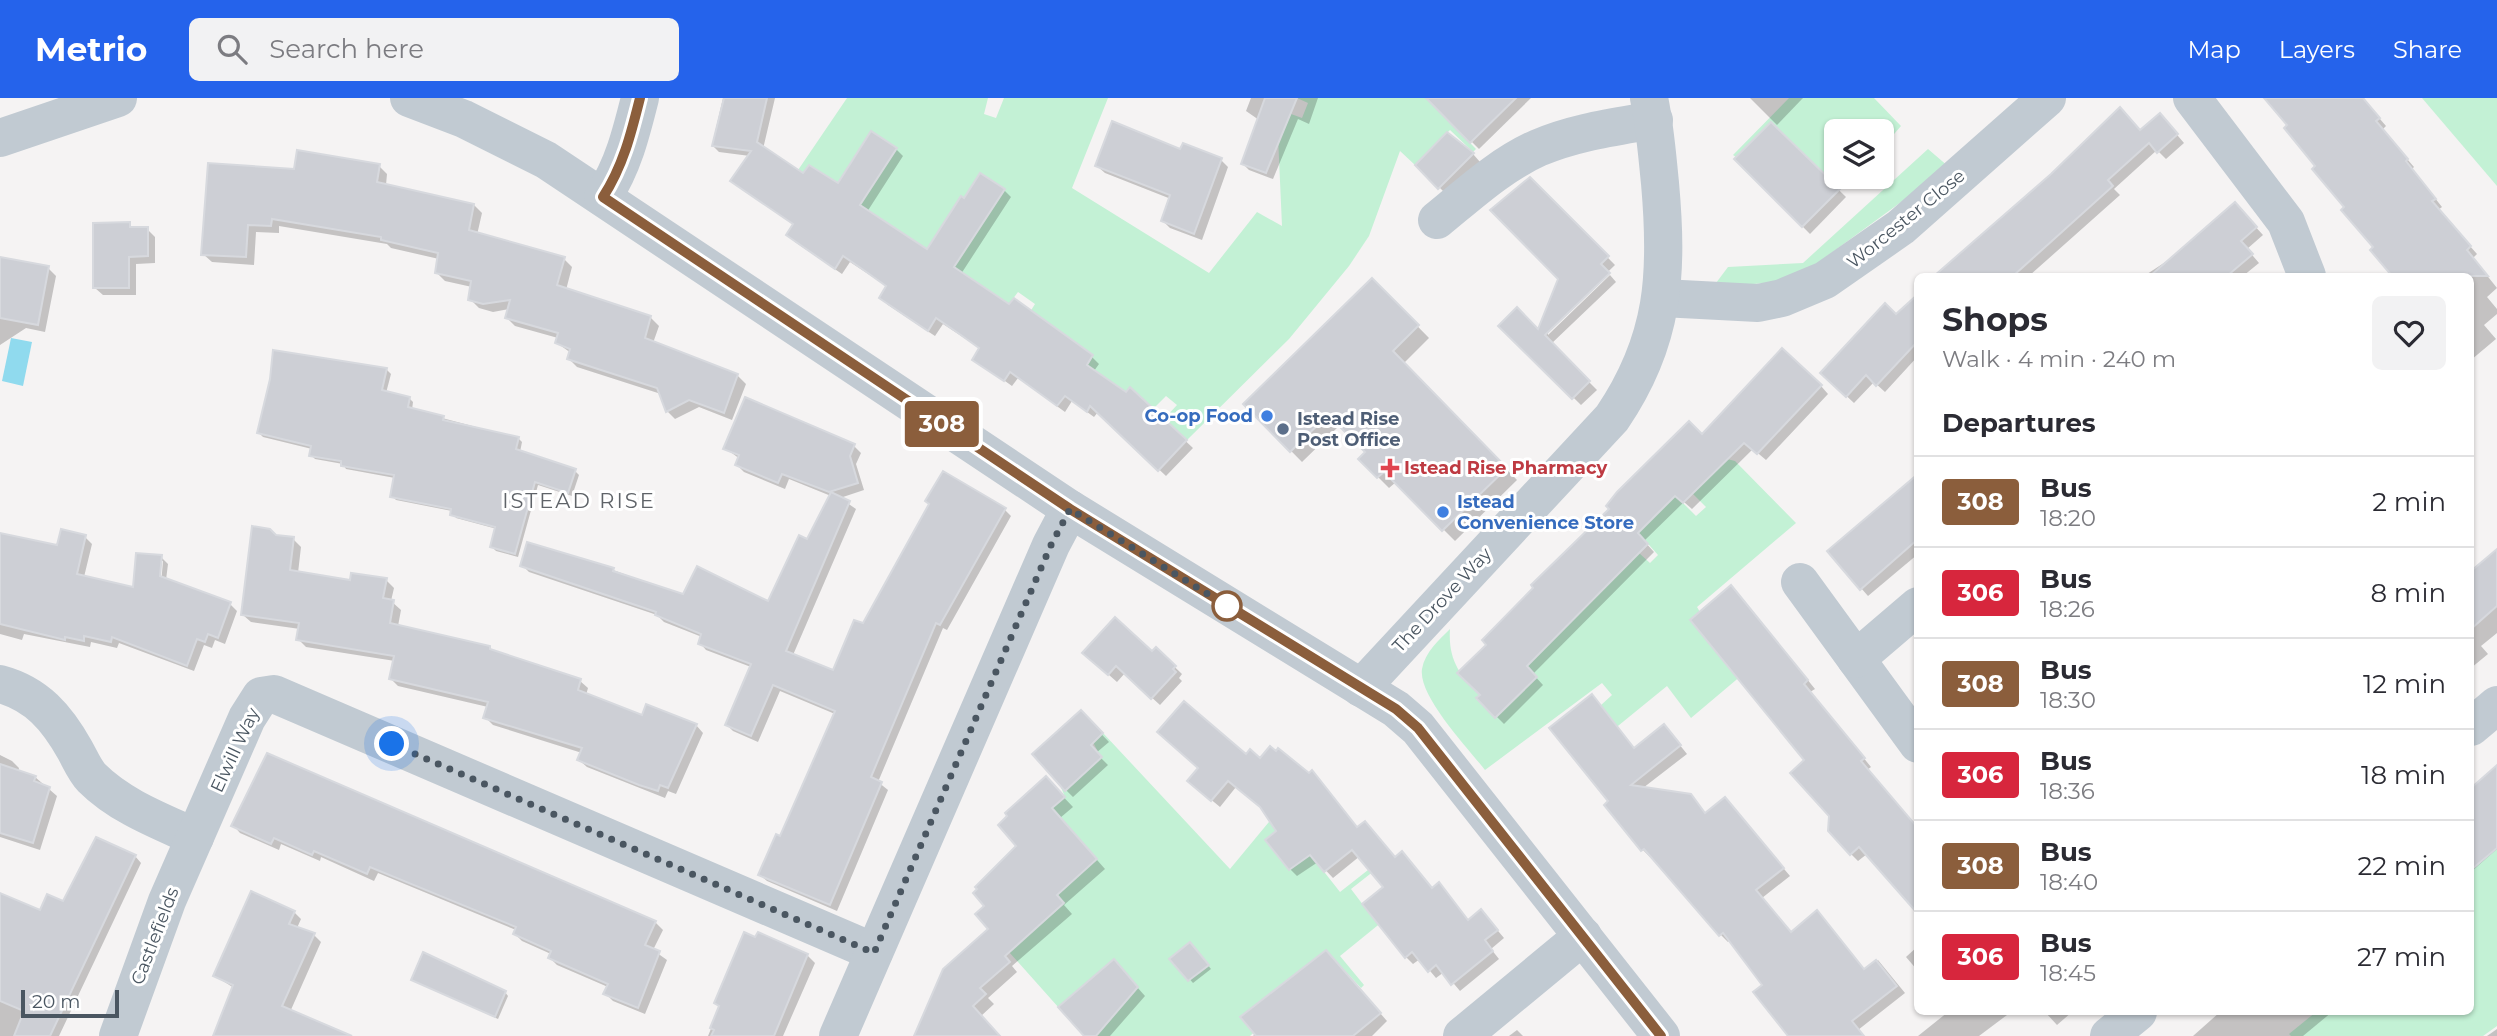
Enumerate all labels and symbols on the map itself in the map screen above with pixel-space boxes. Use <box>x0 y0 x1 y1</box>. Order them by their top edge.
street label: Worcester Close <box>1843 165 1969 273</box>
line badge: 308 <box>902 401 982 447</box>
place label: Co-op Food <box>1145 405 1253 427</box>
marker: Co-op Food <box>1259 408 1275 424</box>
place label: Istead Rise Post Office <box>1297 408 1401 451</box>
marker: Istead Rise Post Office <box>1275 421 1291 437</box>
place label: Istead Rise Pharmacy <box>1404 457 1608 479</box>
marker: Istead Rise Pharmacy <box>1382 460 1398 476</box>
district label: ISTEAD RISE <box>502 488 656 513</box>
place label: Istead Convenience Store <box>1457 491 1634 534</box>
marker: Istead Convenience Store <box>1435 504 1451 520</box>
street label: The Drove Way <box>1388 543 1496 657</box>
unlabelled marker <box>1212 591 1242 621</box>
street label: Elwill Way <box>206 704 264 796</box>
your location <box>374 726 409 761</box>
street label: Castlefields <box>126 884 184 988</box>
scale bar <box>21 987 119 1019</box>

